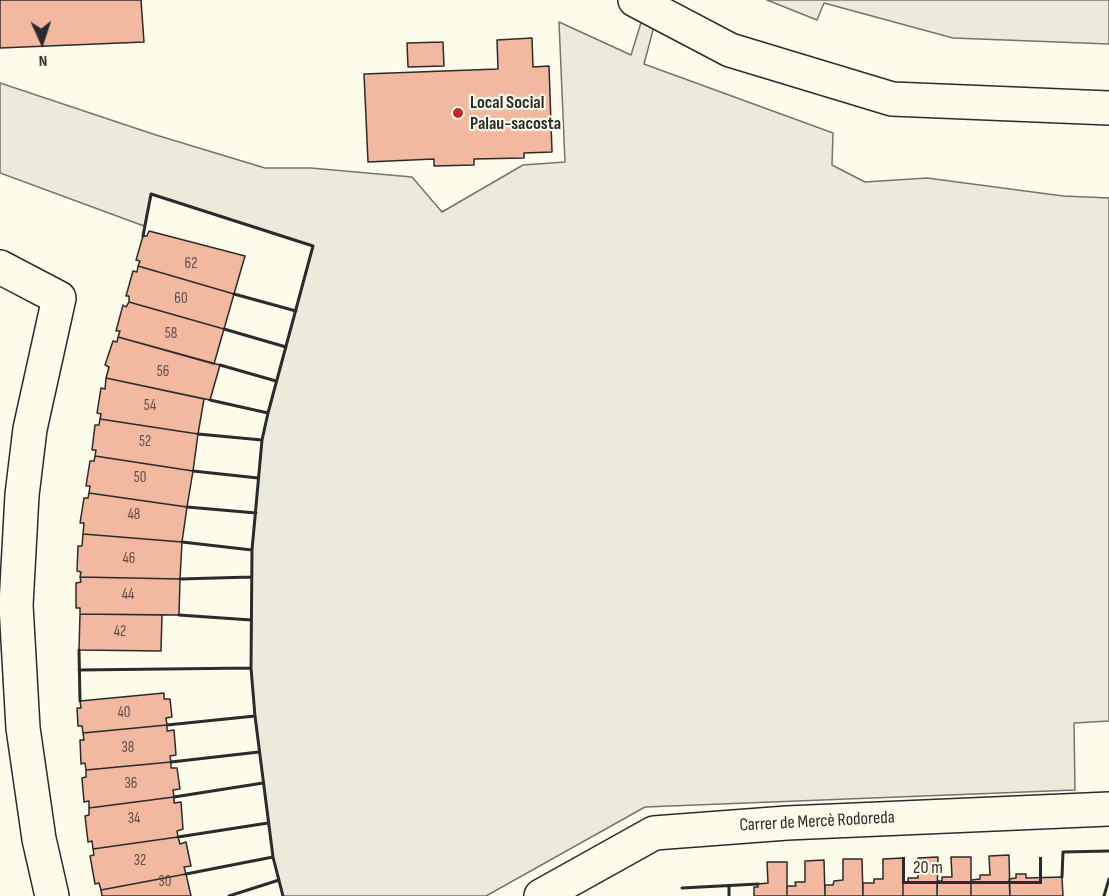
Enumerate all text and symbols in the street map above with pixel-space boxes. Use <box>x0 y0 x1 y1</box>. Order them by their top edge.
north arrow <box>12 12 72 72</box>
text: N <box>38 51 48 70</box>
place label: Local Social Palau-sacosta <box>470 92 561 134</box>
marker: Local Social Palau-sacosta <box>451 106 465 120</box>
house number: 62 <box>185 255 197 273</box>
house number: 60 <box>174 290 188 308</box>
house number: 58 <box>165 325 177 343</box>
house number: 56 <box>157 363 169 381</box>
house number: 54 <box>144 397 156 415</box>
house number: 52 <box>139 433 151 451</box>
house number: 50 <box>134 469 146 487</box>
house number: 48 <box>128 506 140 524</box>
house number: 46 <box>123 550 135 568</box>
house number: 44 <box>122 586 134 604</box>
house number: 42 <box>114 623 126 641</box>
house number: 40 <box>118 704 130 722</box>
house number: 38 <box>122 739 134 757</box>
house number: 36 <box>125 775 137 793</box>
street label: Carrer de Mercè Rodoreda <box>739 807 895 837</box>
house number: 34 <box>128 810 140 828</box>
scale bar <box>905 845 1044 883</box>
house number: 32 <box>134 852 146 870</box>
text: 20 m <box>913 857 943 878</box>
house number: 30 <box>159 873 171 891</box>

